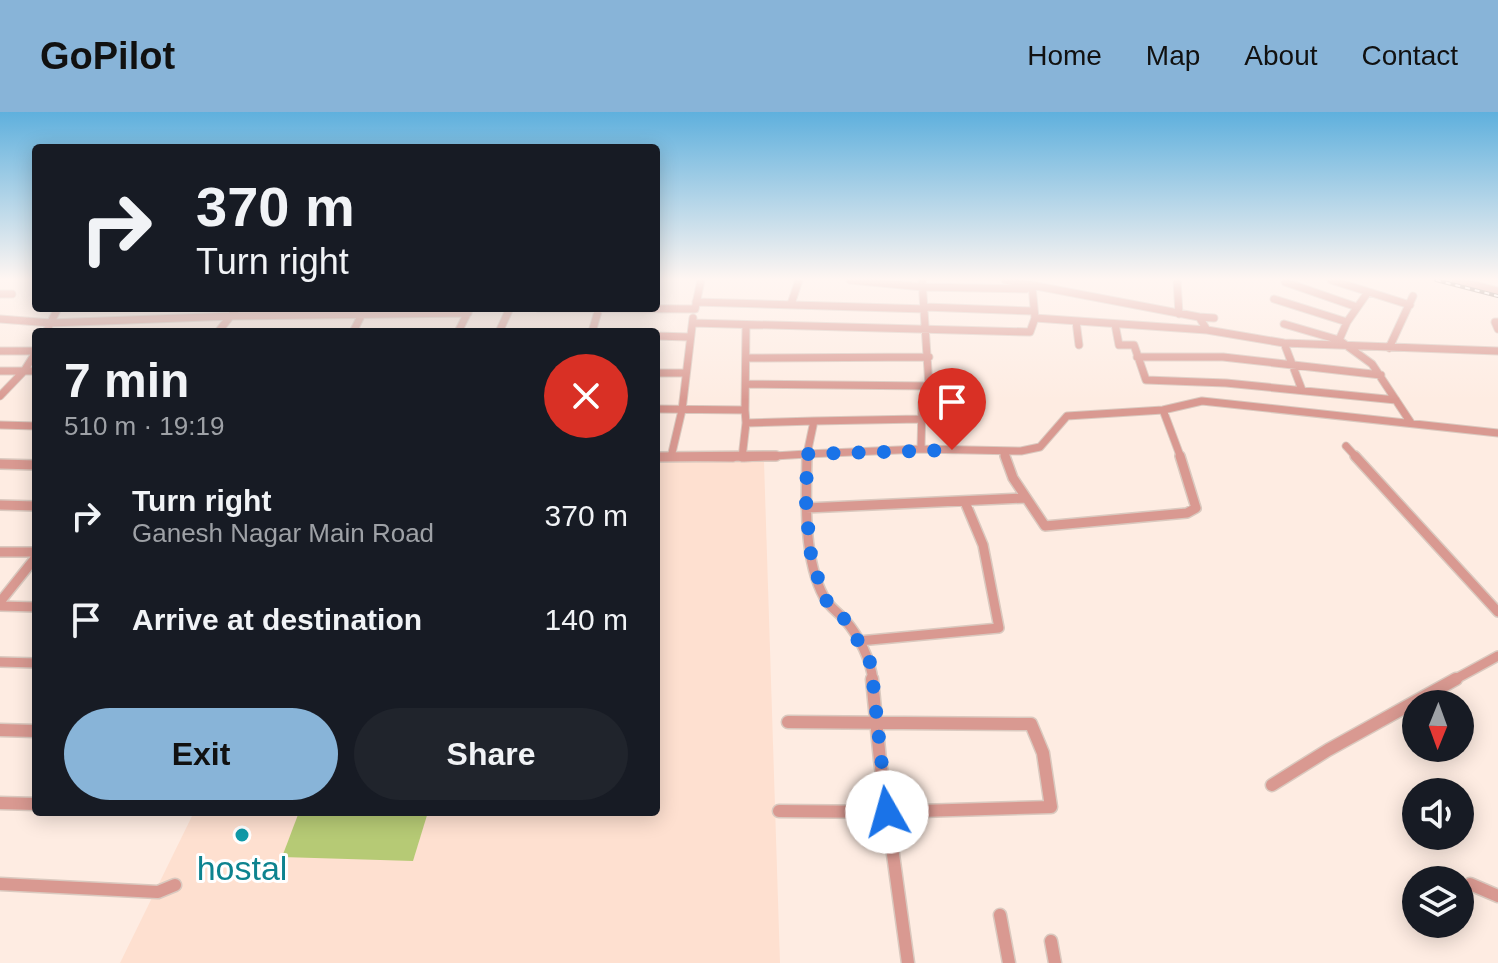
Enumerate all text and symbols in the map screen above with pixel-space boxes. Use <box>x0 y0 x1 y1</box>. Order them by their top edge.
text: GoPilot <box>40 35 175 77</box>
text: Home <box>1027 40 1102 71</box>
text: Map <box>1146 40 1200 71</box>
text: About <box>1244 40 1318 71</box>
text: Contact <box>1362 40 1458 71</box>
text: 370 m <box>196 175 355 238</box>
icon: right <box>64 176 168 280</box>
text: Turn right <box>196 241 349 282</box>
text: 7 min <box>64 354 189 407</box>
button: close <box>544 354 628 438</box>
pin <box>918 368 986 450</box>
icon: arrive <box>930 380 974 424</box>
text: 510 m · 19:19 <box>64 411 224 441</box>
text: Turn right <box>132 484 271 517</box>
icon: right <box>64 494 108 538</box>
text: 370 m <box>545 499 628 532</box>
text: Ganesh Nagar Main Road <box>132 518 434 548</box>
icon: arrive <box>64 598 108 642</box>
text: Arrive at destination <box>132 603 422 636</box>
text: 140 m <box>545 603 628 636</box>
north arrow <box>1402 690 1474 762</box>
map controls <box>1402 690 1474 938</box>
button: Exit <box>64 708 338 800</box>
button: Share <box>354 708 628 800</box>
position arrow <box>845 770 929 854</box>
button: sound <box>1402 778 1474 850</box>
marker: hostal <box>233 826 251 844</box>
place label: hostal <box>197 849 287 887</box>
button: layers <box>1402 866 1474 938</box>

